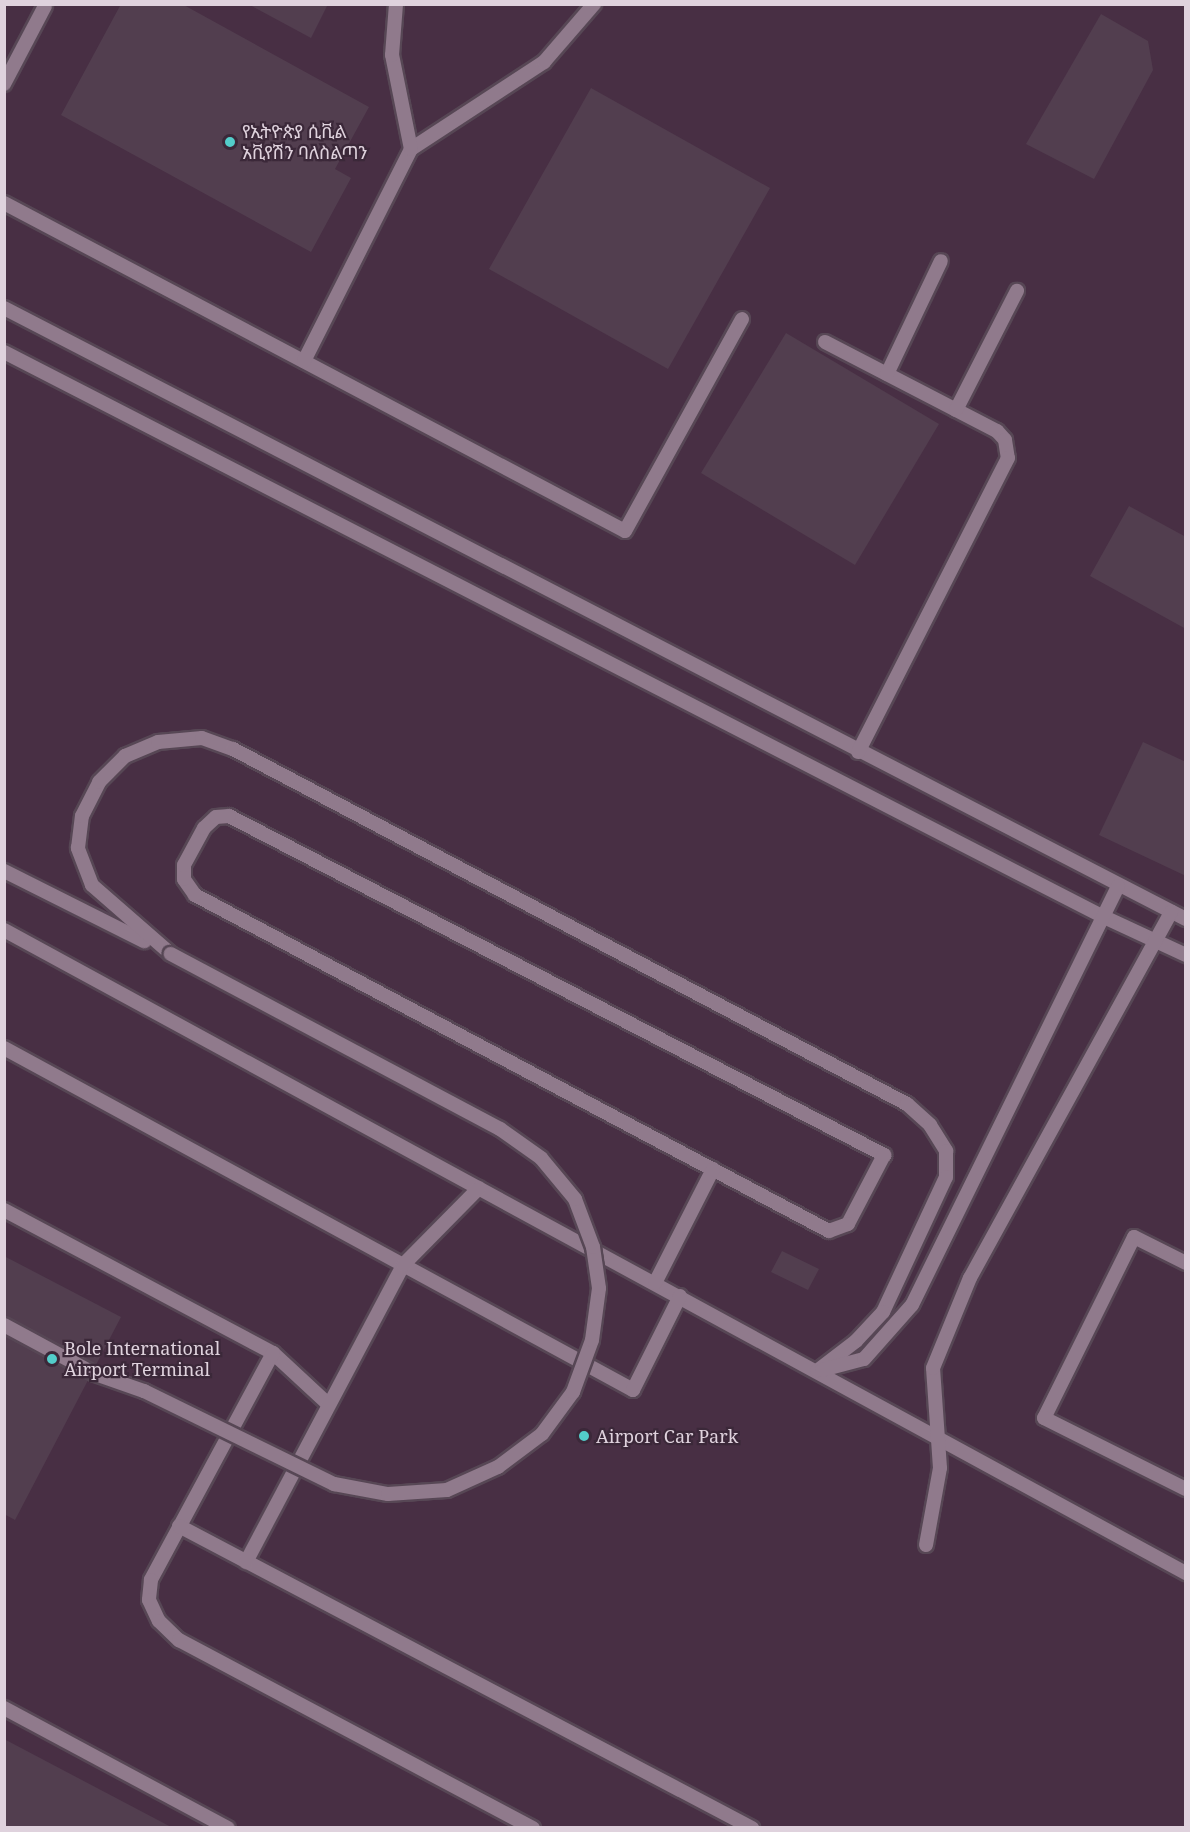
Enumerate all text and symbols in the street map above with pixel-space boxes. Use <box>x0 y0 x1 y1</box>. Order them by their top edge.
place label: የኢትዮጵያ ሲቪል አቪየሽን ባለስልጣን <box>242 121 367 164</box>
marker: የኢትዮጵያ ሲቪል አቪየሽን ባለስልጣን <box>223 135 237 149</box>
place label: Bole International Airport Terminal <box>64 1338 220 1380</box>
marker: Bole International Airport Terminal <box>45 1352 59 1366</box>
place label: Airport Car Park <box>596 1425 738 1447</box>
marker: Airport Car Park <box>577 1429 591 1443</box>

